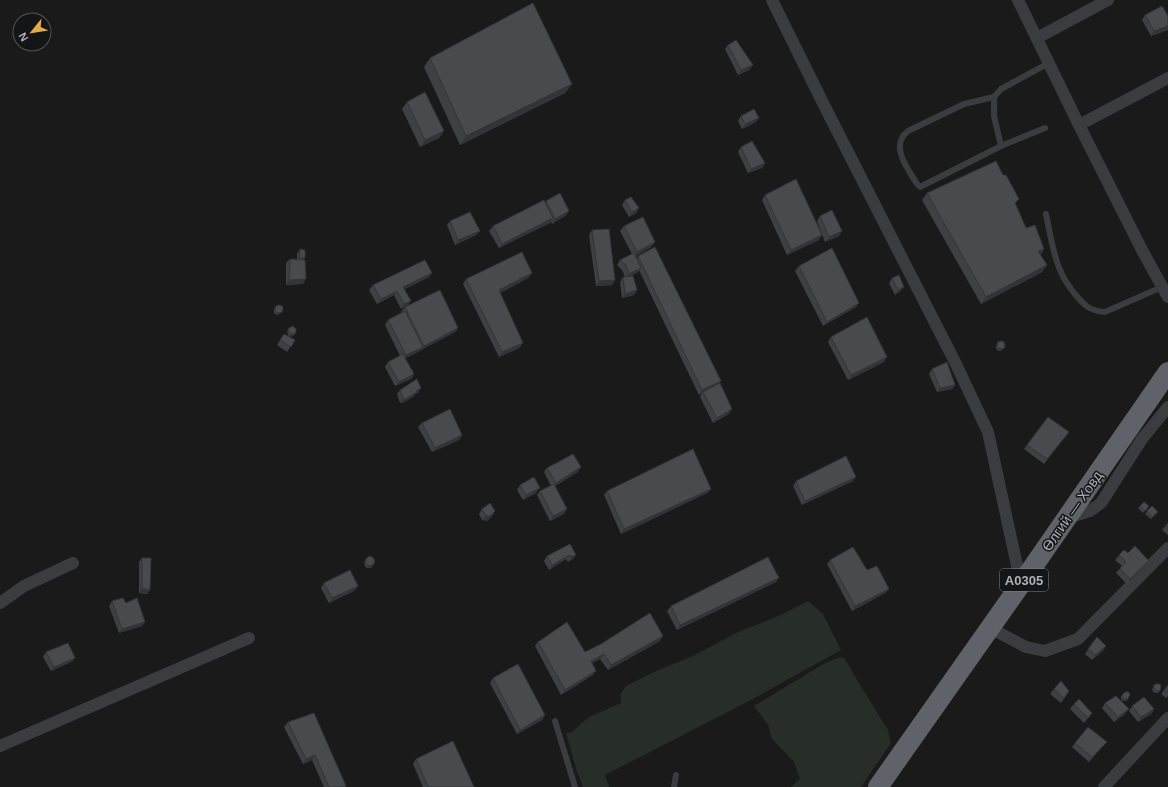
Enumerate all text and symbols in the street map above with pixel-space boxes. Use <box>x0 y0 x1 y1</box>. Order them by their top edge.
north arrow <box>12 12 52 52</box>
text: N <box>16 31 31 43</box>
street label: Өлгий — Ховд <box>1038 468 1106 554</box>
road number: A0305 <box>1000 569 1048 591</box>

